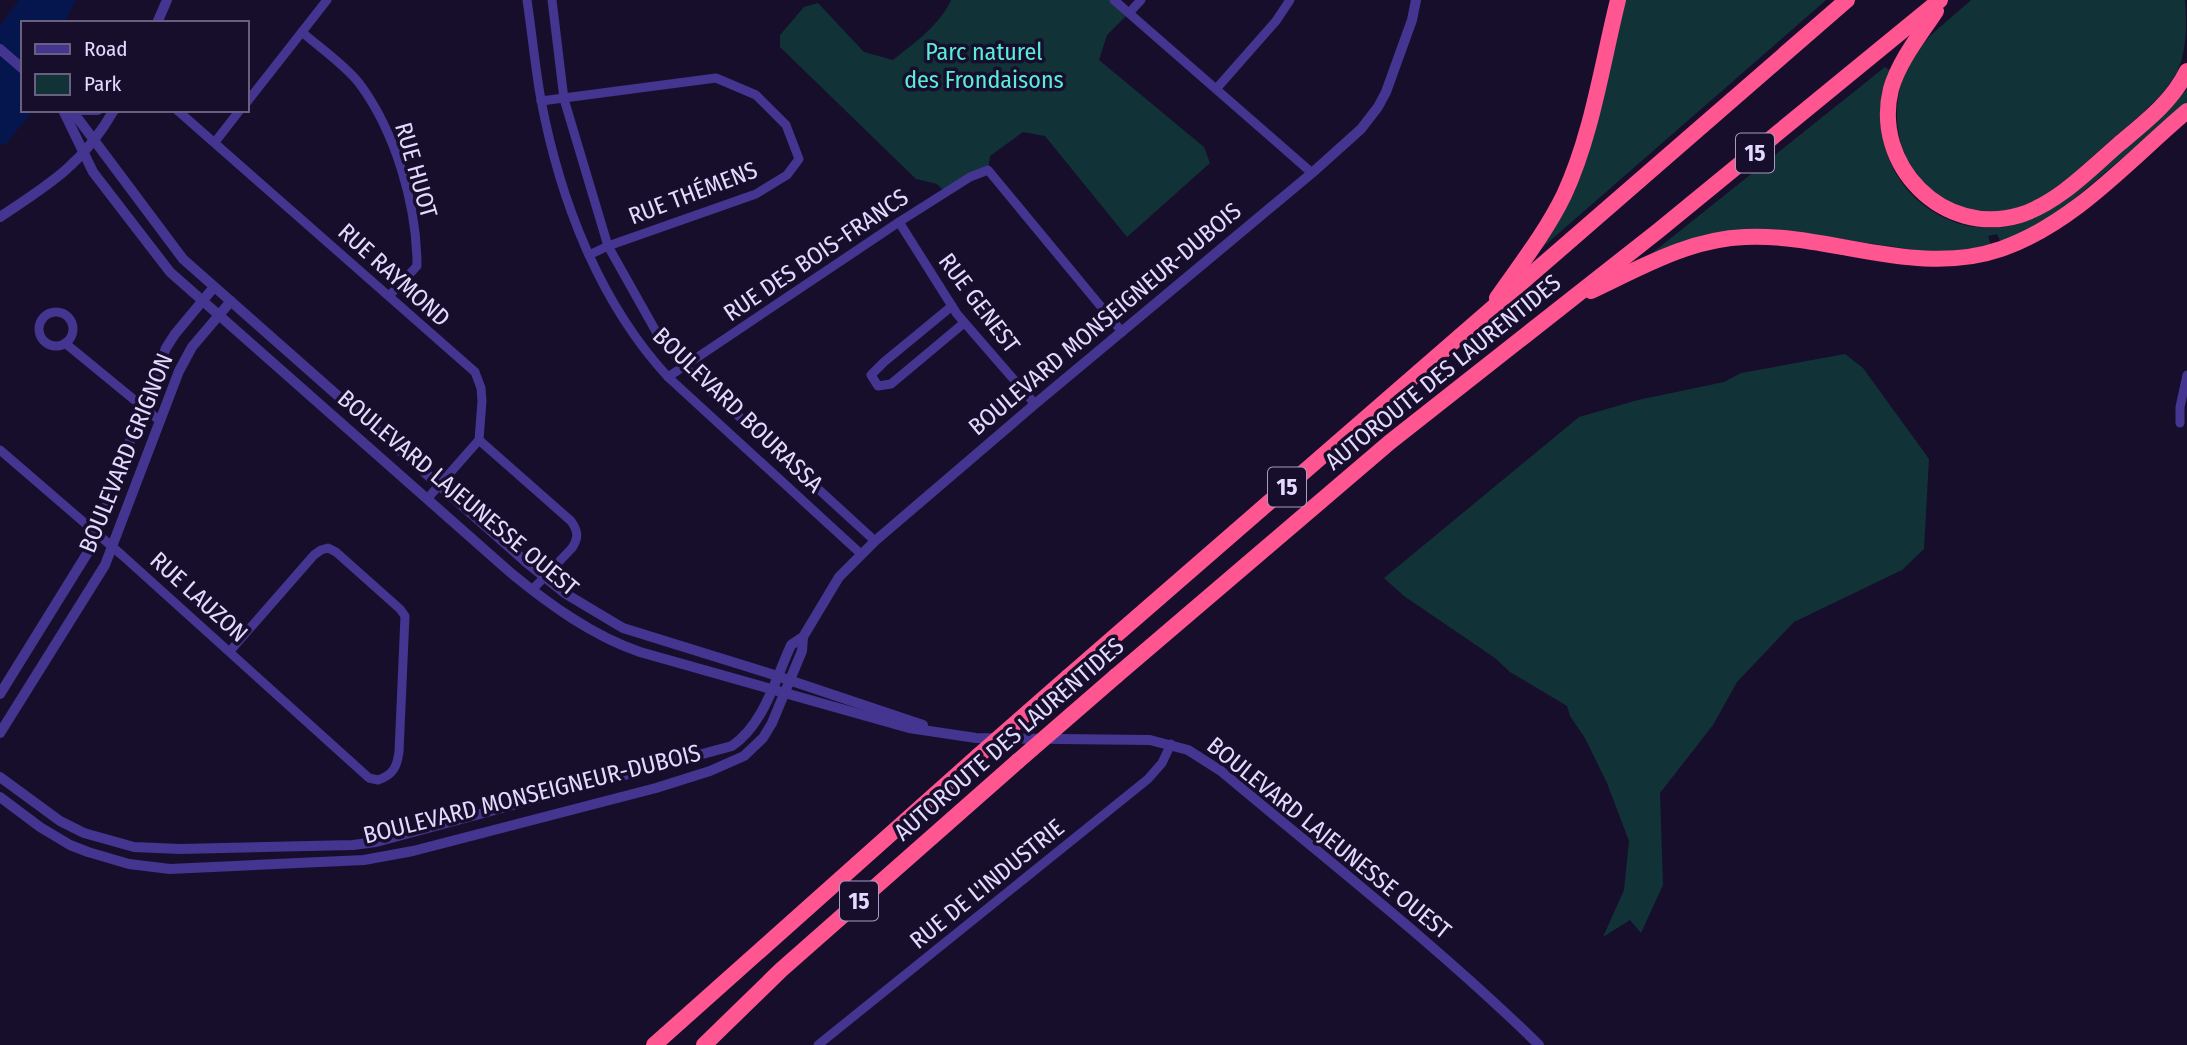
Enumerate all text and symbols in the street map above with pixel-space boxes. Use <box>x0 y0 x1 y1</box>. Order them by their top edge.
legend <box>21 21 248 112</box>
text: Road <box>84 36 128 62</box>
park label: Parc naturel des Frondaisons <box>904 38 1064 94</box>
text: Park <box>84 71 122 97</box>
street label: RUE HUOT <box>389 119 443 221</box>
road number: 15 <box>1736 134 1774 172</box>
street label: RUE THÉMENS <box>624 155 761 230</box>
street label: RUE DES BOIS-FRANCS <box>718 183 914 327</box>
street label: BOULEVARD MONSEIGNEUR-DUBOIS <box>963 197 1247 441</box>
street label: RUE RAYMOND <box>332 218 456 332</box>
street label: RUE GENEST <box>933 248 1025 358</box>
street label: AUTOROUTE DES LAURENTIDES <box>1320 268 1566 476</box>
street label: BOULEVARD BOURASSA <box>647 322 829 499</box>
street label: BOULEVARD GRIGNON <box>73 349 179 557</box>
street label: BOULEVARD LAJEUNESSE OUEST <box>332 384 584 602</box>
road number: 15 <box>1268 467 1306 506</box>
street label: RUE LAUZON <box>145 546 253 648</box>
street label: AUTOROUTE DES LAURENTIDES <box>889 632 1129 846</box>
street label: BOULEVARD LAJEUNESSE OUEST <box>1202 731 1456 945</box>
street label: BOULEVARD MONSEIGNEUR-DUBOIS <box>360 738 704 850</box>
street label: RUE DE L'INDUSTRIE <box>904 813 1070 955</box>
road number: 15 <box>840 882 878 920</box>

